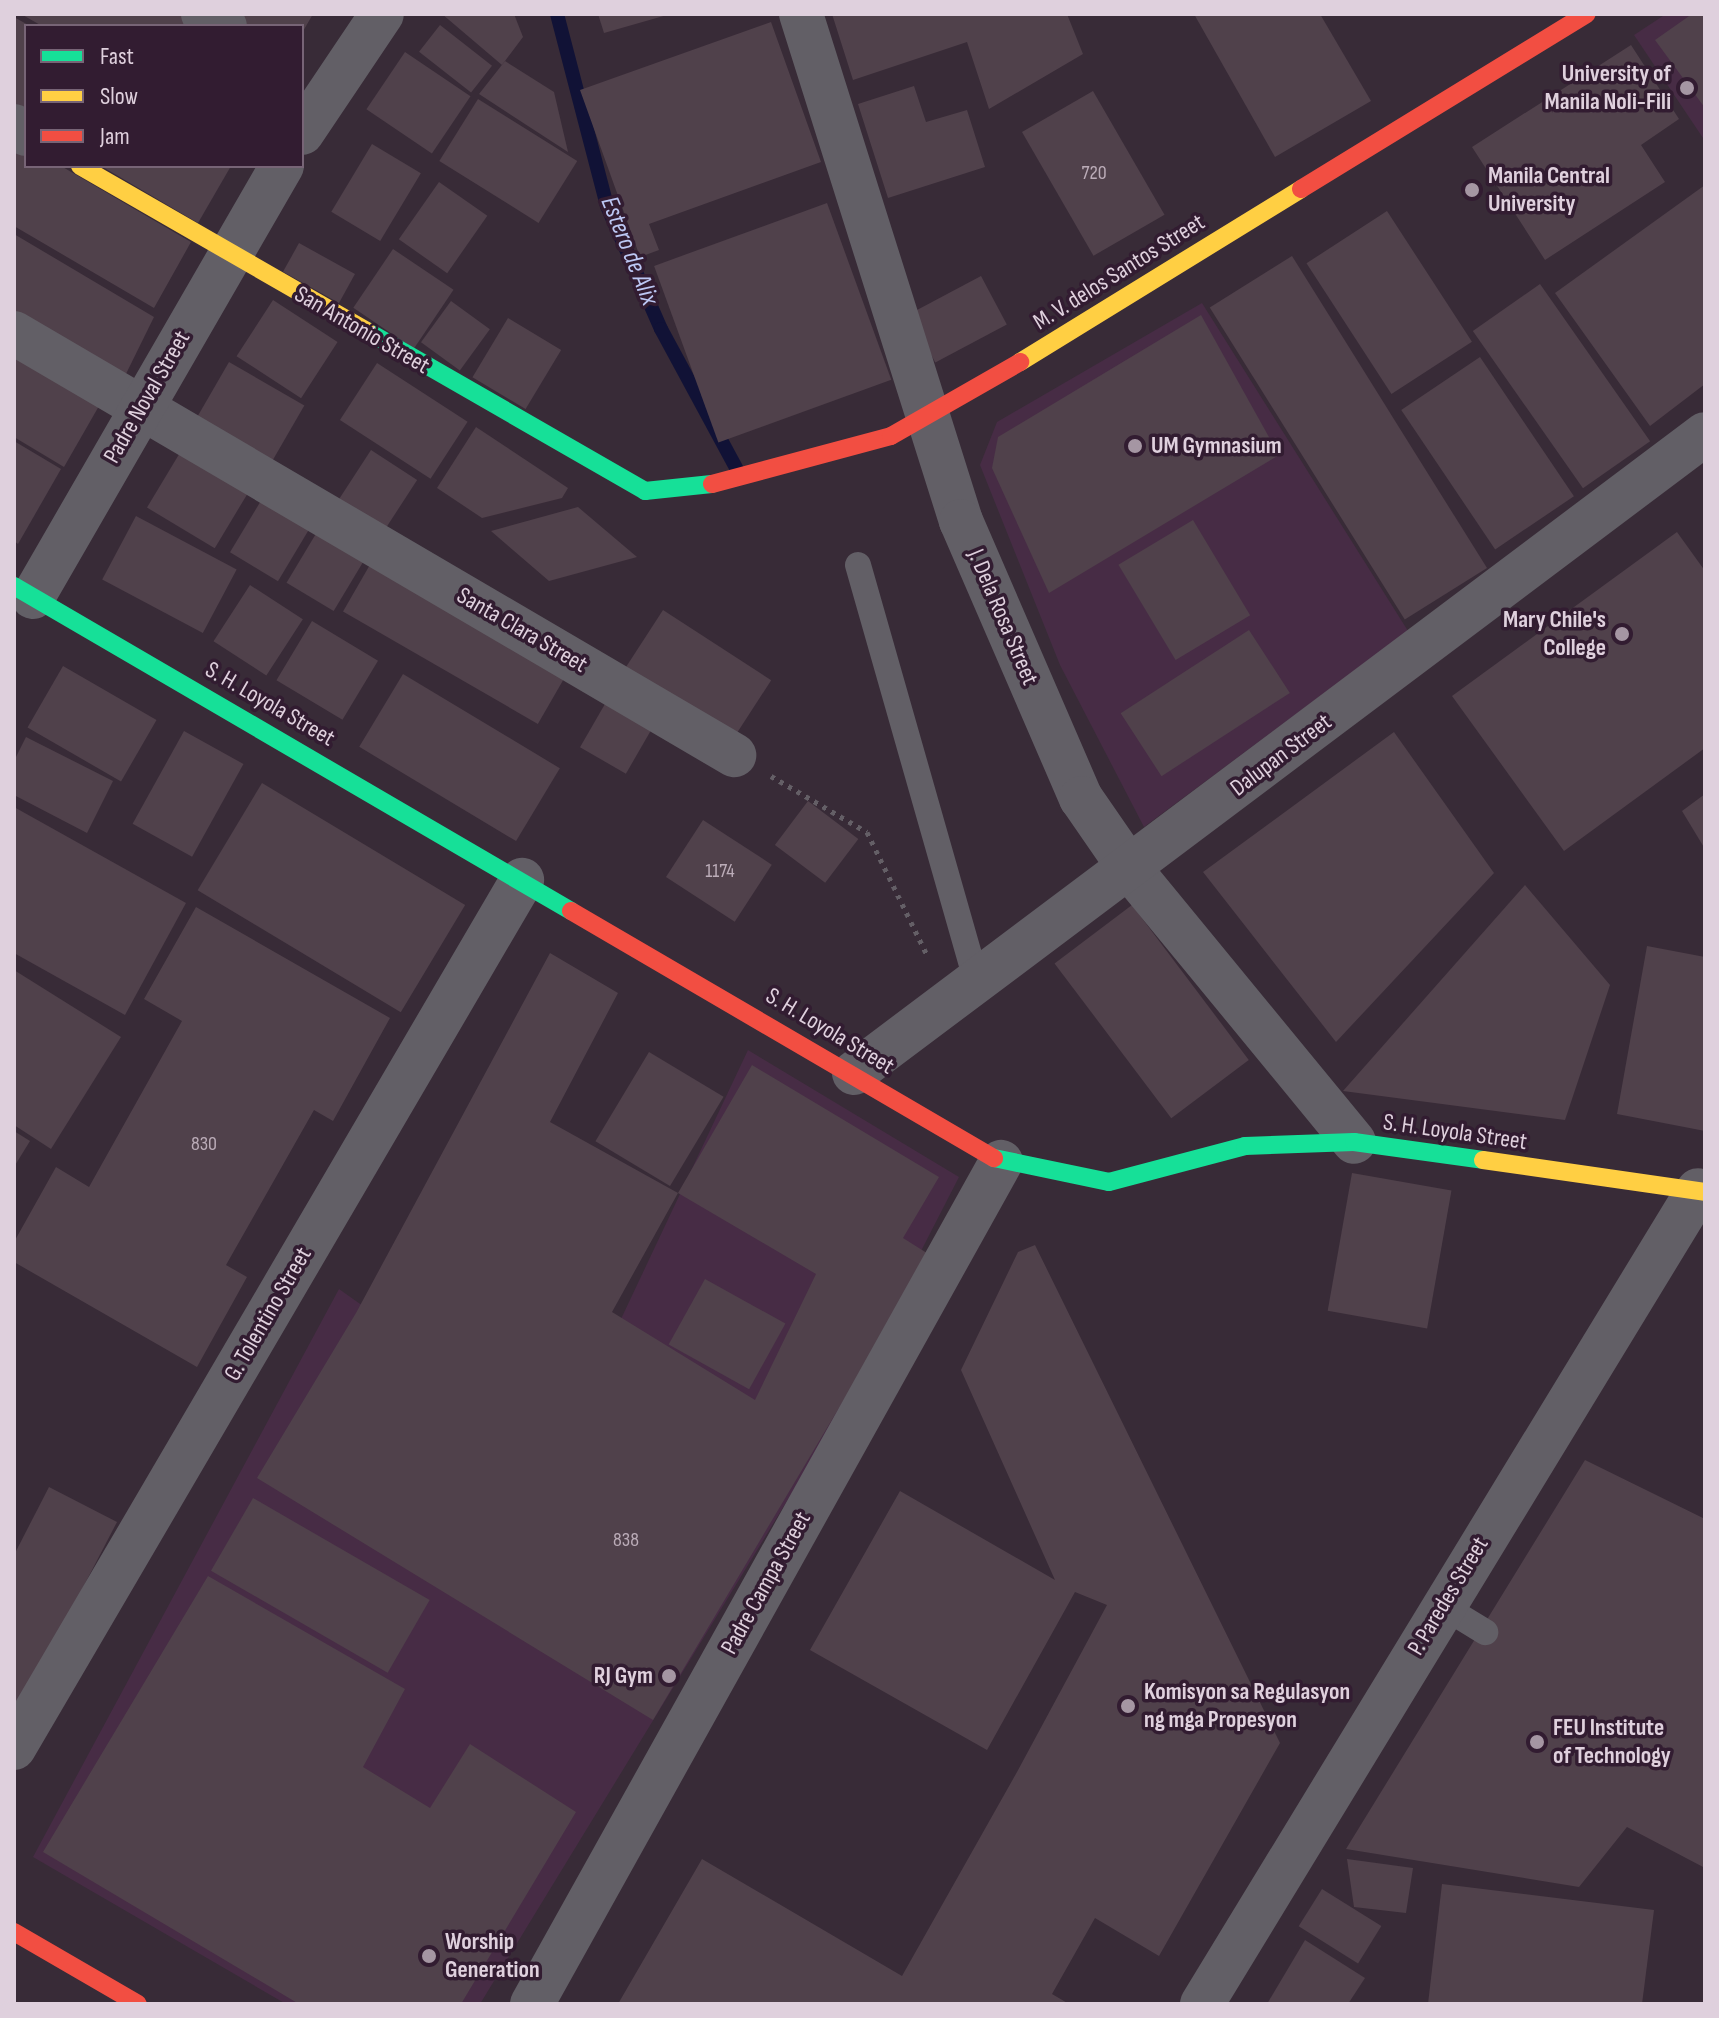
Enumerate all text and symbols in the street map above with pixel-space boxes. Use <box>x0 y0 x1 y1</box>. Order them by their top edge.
legend <box>24 24 304 168</box>
text: Fast <box>100 42 134 71</box>
place label: University of Manila Noli-Fili <box>1545 60 1671 116</box>
marker: University of Manila Noli-Fili <box>1678 79 1696 97</box>
text: Slow <box>100 82 138 111</box>
text: Jam <box>100 122 130 151</box>
house number: 720 <box>1081 161 1107 185</box>
place label: Manila Central University <box>1488 162 1610 218</box>
marker: Manila Central University <box>1463 181 1481 199</box>
water label: Estero de Alix <box>593 192 665 310</box>
street label: M. V. delos Santos Street <box>1028 208 1210 336</box>
street label: San Antonio Street <box>289 280 435 380</box>
street label: Padre Noval Street <box>97 326 197 468</box>
place label: UM Gymnasium <box>1151 432 1282 460</box>
marker: UM Gymnasium <box>1126 437 1144 455</box>
street label: J. Dela Rosa Street <box>961 545 1045 689</box>
street label: Santa Clara Street <box>452 581 592 679</box>
place label: Mary Chile's College <box>1503 606 1606 662</box>
marker: Mary Chile's College <box>1613 625 1631 643</box>
street label: S. H. Loyola Street <box>200 655 340 753</box>
street label: Dalupan Street <box>1225 708 1337 802</box>
house number: 1174 <box>705 859 735 883</box>
street label: S. H. Loyola Street <box>761 981 899 1081</box>
street label: S. H. Loyola Street <box>1381 1108 1529 1156</box>
house number: 830 <box>191 1132 217 1156</box>
street label: G. Tolentino Street <box>218 1242 318 1386</box>
street label: Padre Campa Street <box>715 1507 817 1659</box>
house number: 838 <box>613 1528 639 1552</box>
street label: P. Paredes Street <box>1401 1532 1495 1660</box>
place label: RJ Gym <box>594 1662 653 1690</box>
marker: RJ Gym <box>660 1667 678 1685</box>
place label: Komisyon sa Regulasyon ng mga Propesyon <box>1144 1678 1350 1734</box>
marker: Komisyon sa Regulasyon ng mga Propesyon <box>1119 1697 1137 1715</box>
place label: FEU Institute of Technology <box>1553 1714 1671 1770</box>
marker: FEU Institute of Technology <box>1528 1733 1546 1751</box>
place label: Worship Generation <box>445 1928 540 1984</box>
marker: Worship Generation <box>420 1947 438 1965</box>

